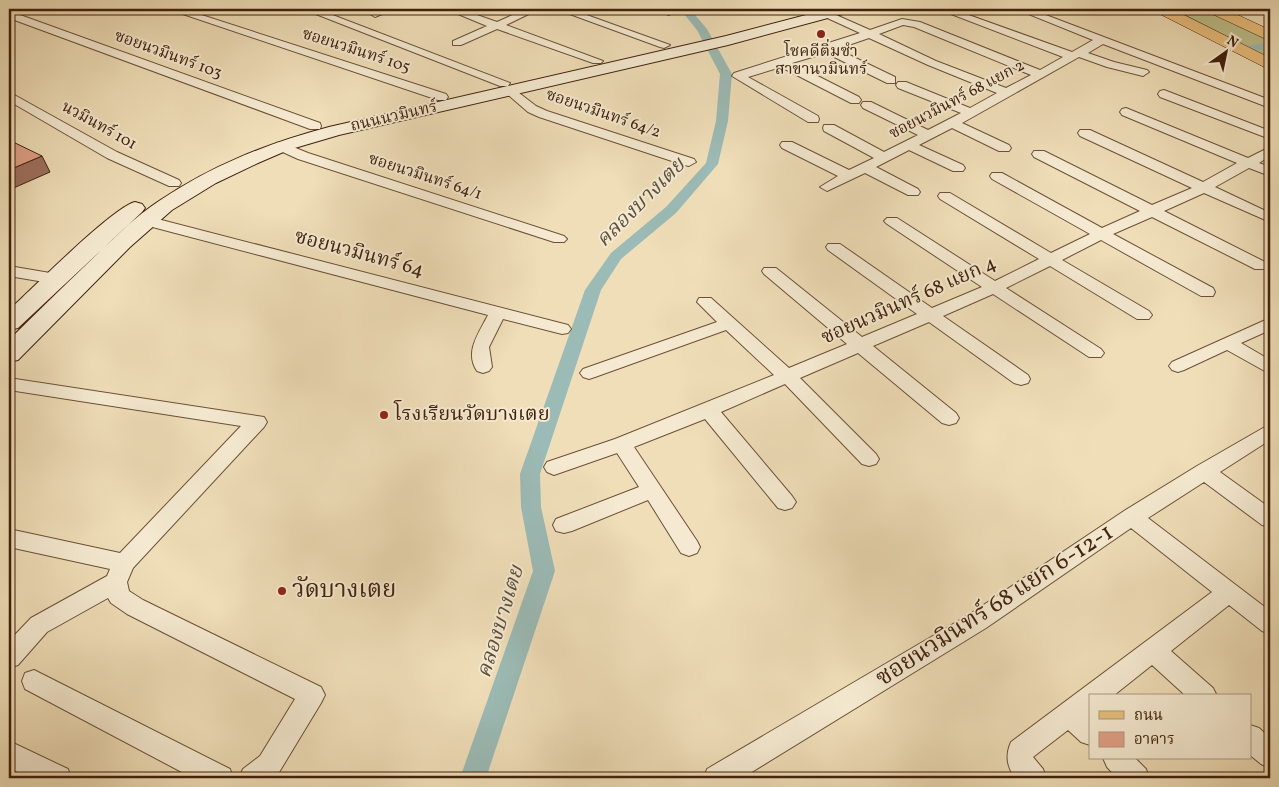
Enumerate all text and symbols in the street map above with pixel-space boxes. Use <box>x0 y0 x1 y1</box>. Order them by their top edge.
street label: ซอยนวมินทร์ 105 <box>299 23 413 79</box>
street label: ซอยนวมินทร์ 103 <box>111 25 225 85</box>
marker: โชคดีติ่มซำ สาขานวมินทร์ <box>815 28 827 40</box>
north arrow <box>1202 28 1252 78</box>
text: N <box>1223 32 1242 53</box>
place label: โชคดีติ่มซำ สาขานวมินทร์ <box>775 39 868 81</box>
street label: ซอยนวมินทร์ 68 แยก 2 <box>885 55 1029 145</box>
street label: ซอยนวมินทร์ 64/2 <box>543 84 663 144</box>
street label: นวมินทร์ 101 <box>57 96 141 156</box>
street label: ถนนนวมินทร์ <box>348 96 440 138</box>
street label: ซอยนวมินทร์ 64/1 <box>365 148 485 206</box>
water label: คลองบางเตย <box>590 151 693 254</box>
street label: ซอยนวมินทร์ 64 <box>291 223 427 285</box>
street label: ซอยนวมินทร์ 68 แยก 4 <box>817 250 1001 352</box>
place label: โรงเรียนวัดบางเตย <box>393 399 550 429</box>
marker: โรงเรียนวัดบางเตย <box>378 409 390 421</box>
street label: ซอยนวมินทร์ 68 แยก 6-12-1 <box>869 515 1120 696</box>
water label: คลองบางเตย <box>470 561 532 682</box>
place label: วัดบางเตย <box>292 574 396 608</box>
marker: วัดบางเตย <box>276 585 288 597</box>
legend <box>1089 694 1252 760</box>
text: ถนน <box>1134 706 1163 727</box>
text: อาคาร <box>1134 730 1174 751</box>

